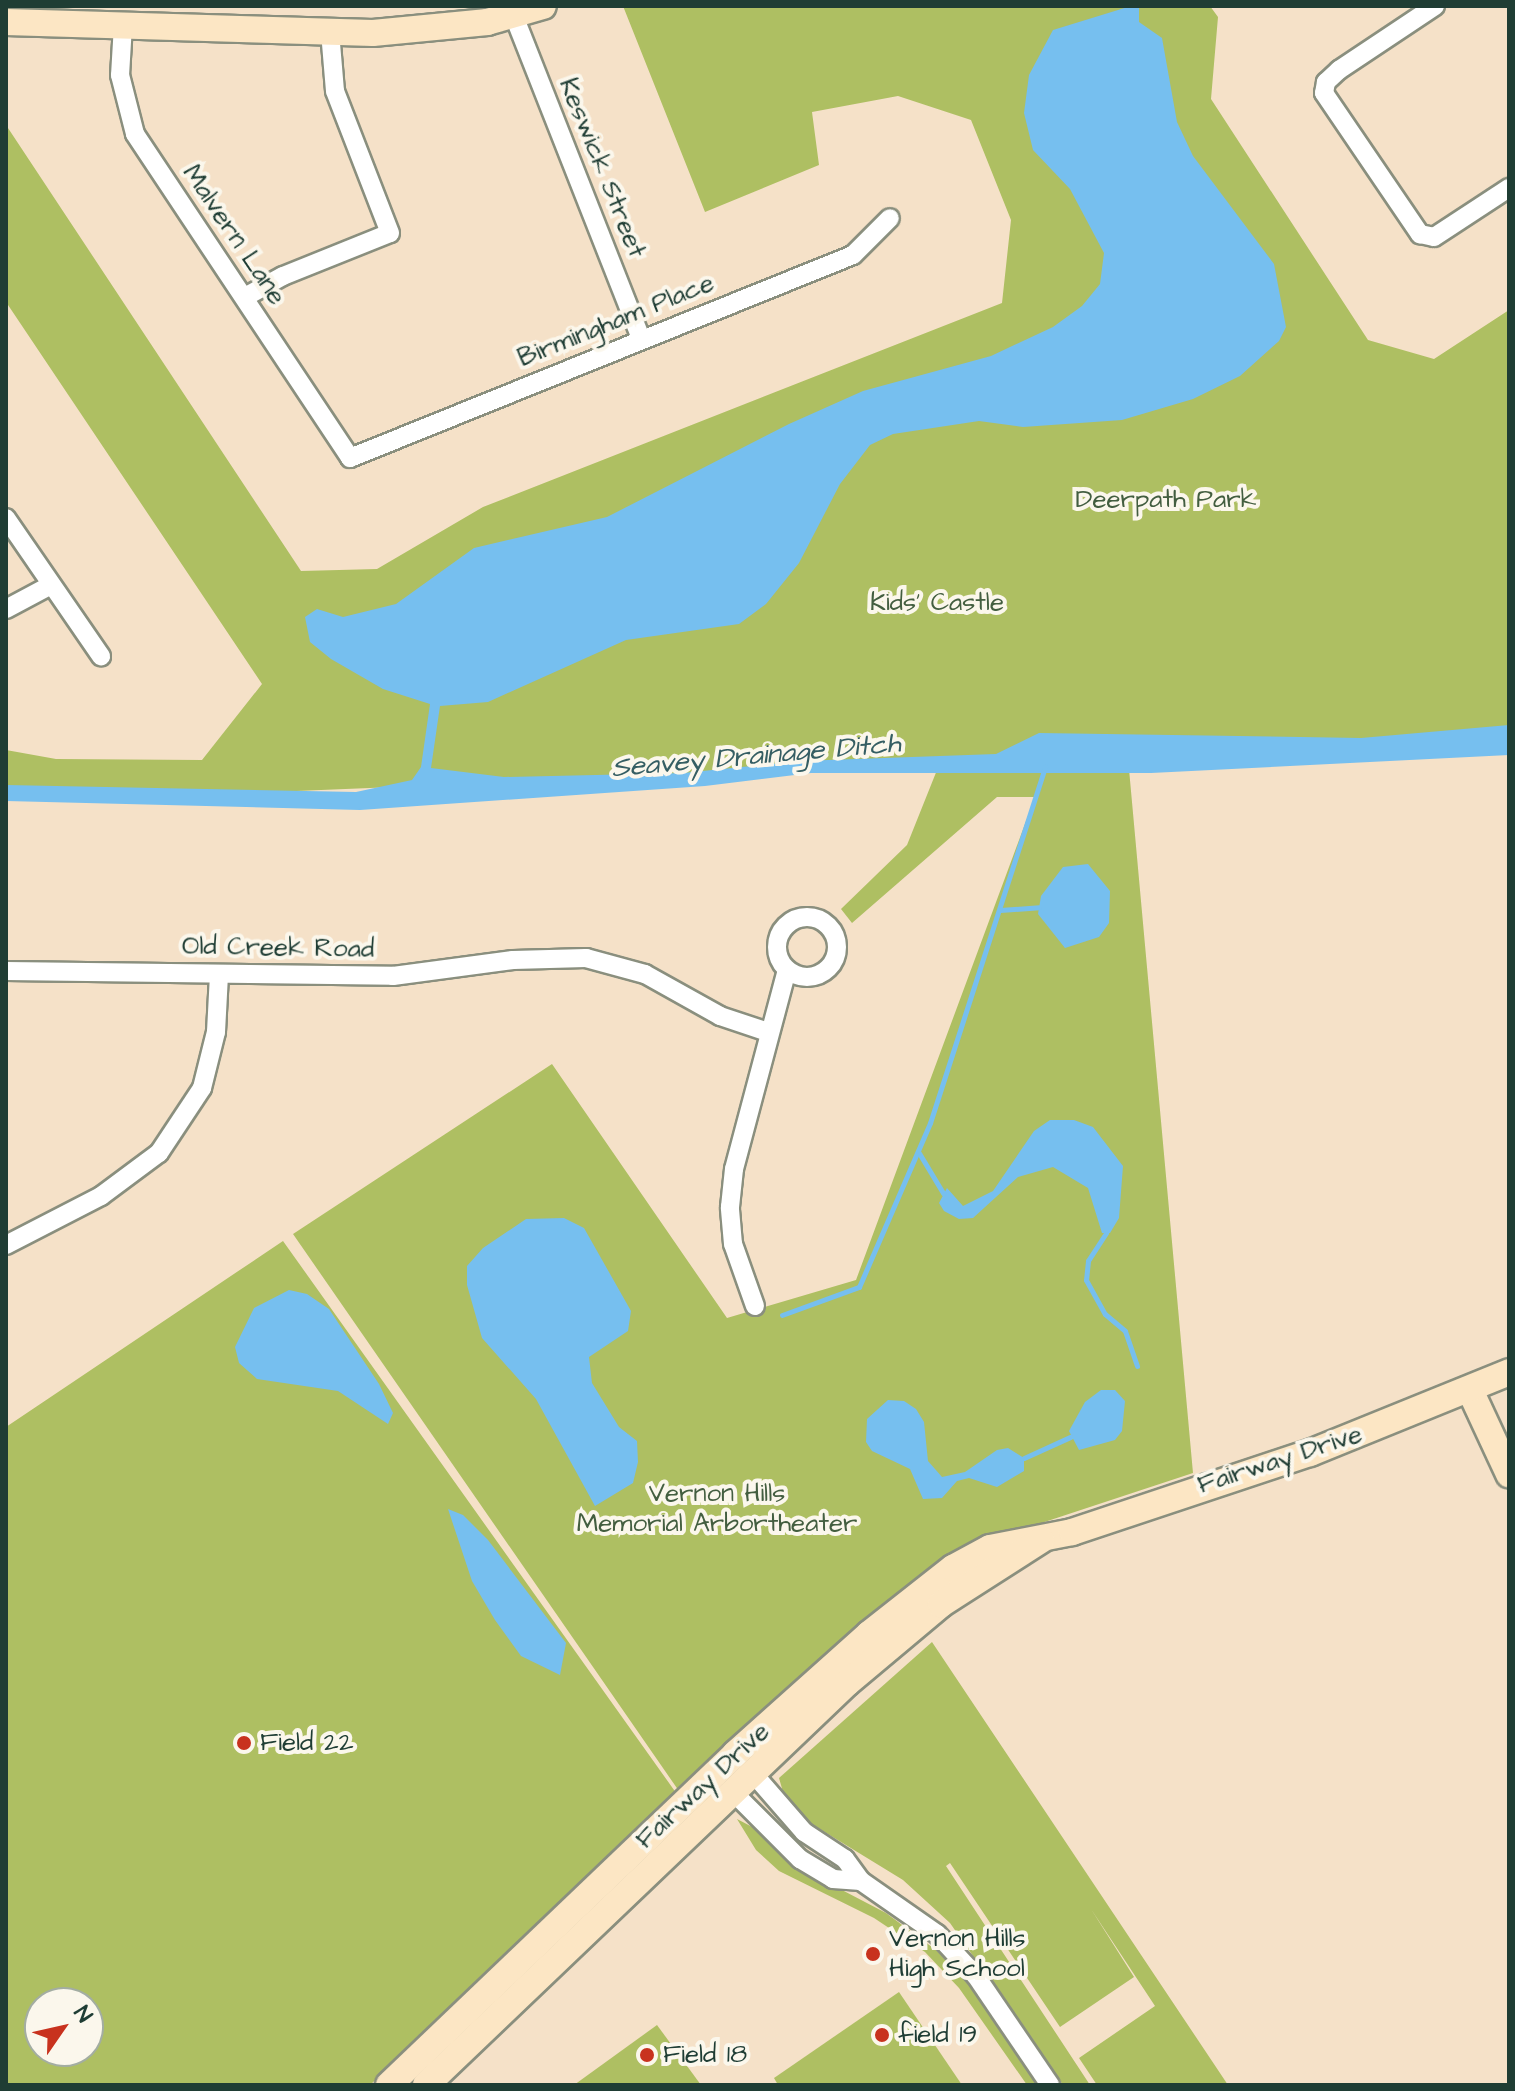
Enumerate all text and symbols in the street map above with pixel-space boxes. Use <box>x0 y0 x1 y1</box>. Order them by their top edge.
street label: Keswick Street <box>552 74 652 262</box>
street label: Malvern Lane <box>176 159 292 311</box>
street label: Birmingham Place <box>513 267 719 375</box>
park label: Deerpath Park <box>1076 484 1256 516</box>
park label: Kids’ Castle <box>870 587 1004 619</box>
water label: Seavey Drainage Ditch <box>610 727 902 785</box>
street label: Old Creek Road <box>182 931 374 965</box>
street label: Fairway Drive <box>1194 1419 1366 1501</box>
park label: Vernon Hills Memorial Arbortheater <box>577 1478 857 1540</box>
street label: Fairway Drive <box>630 1716 776 1856</box>
place label: Field 22 <box>260 1727 354 1759</box>
marker: Field 22 <box>235 1734 253 1752</box>
place label: Vernon Hills High School <box>889 1923 1026 1984</box>
marker: Vernon Hills High School <box>864 1945 882 1963</box>
north arrow <box>24 1987 104 2067</box>
text: N <box>66 2000 99 2029</box>
place label: field 19 <box>898 2019 977 2051</box>
marker: field 19 <box>873 2026 891 2044</box>
place label: Field 18 <box>663 2039 747 2071</box>
marker: Field 18 <box>638 2046 656 2064</box>

